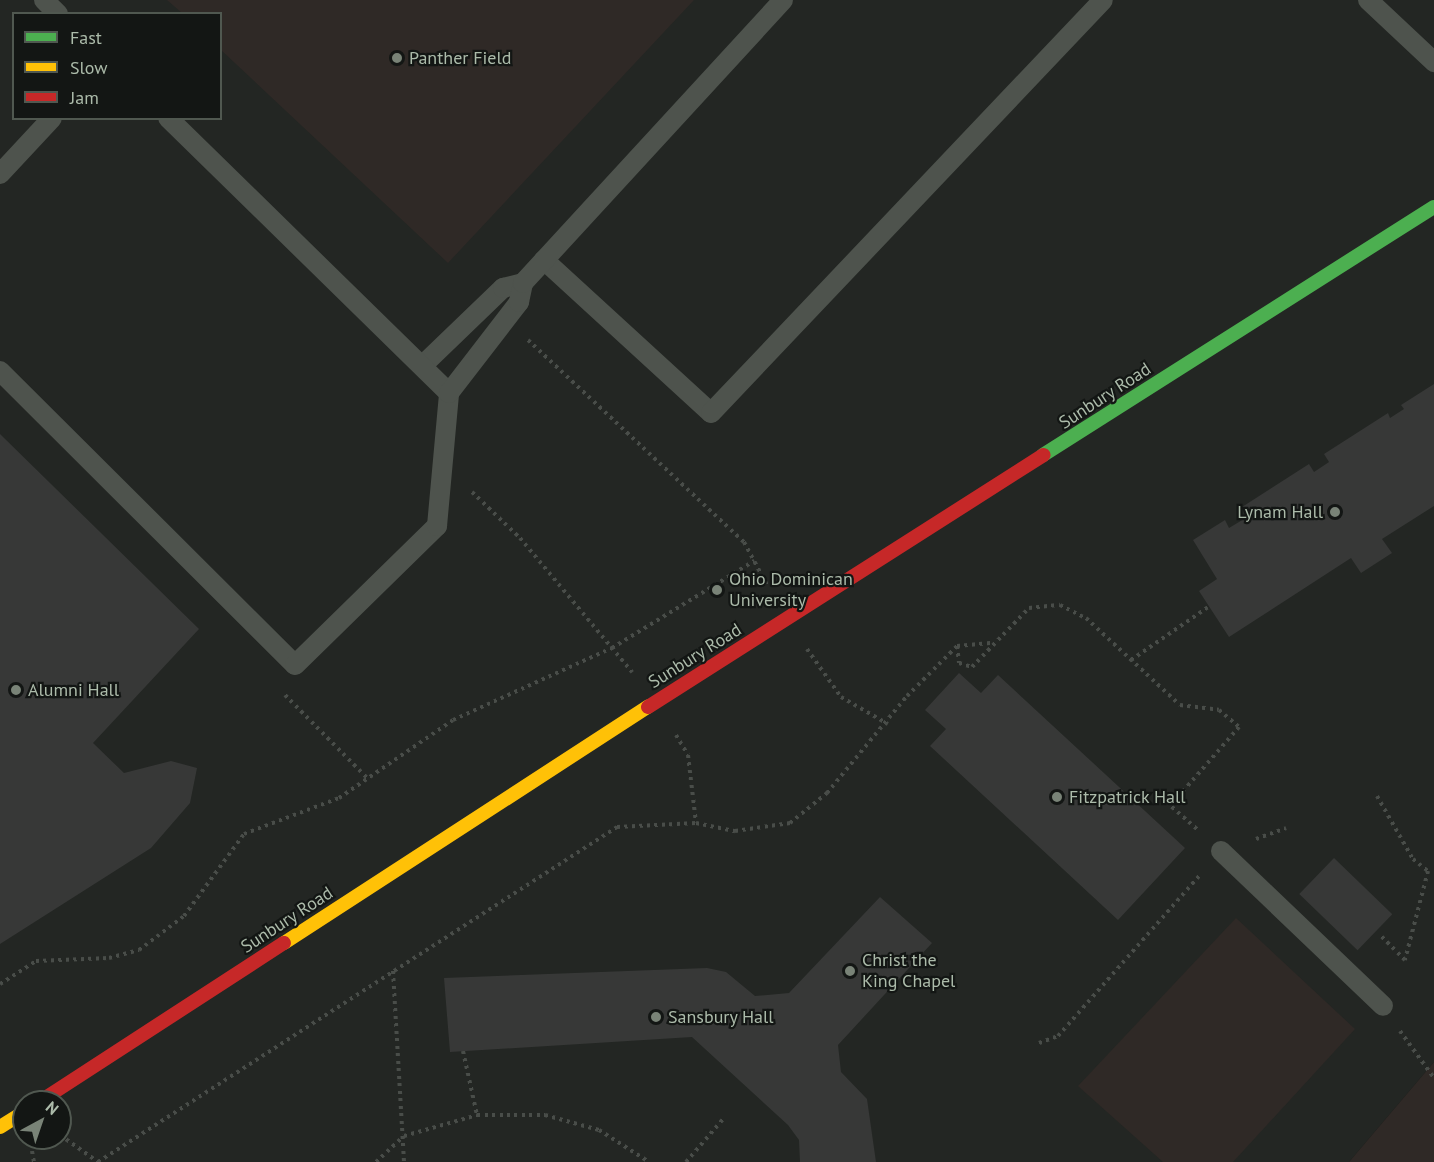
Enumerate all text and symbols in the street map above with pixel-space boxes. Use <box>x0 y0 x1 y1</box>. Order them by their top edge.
legend <box>12 12 222 120</box>
text: Fast <box>70 26 102 49</box>
place label: Panther Field <box>409 47 511 69</box>
marker: Panther Field <box>390 51 404 65</box>
text: Slow <box>70 56 108 79</box>
text: Jam <box>70 86 99 109</box>
street label: Sunbury Road <box>1055 358 1155 434</box>
place label: Lynam Hall <box>1237 501 1323 523</box>
marker: Lynam Hall <box>1328 505 1342 519</box>
place label: Ohio Dominican University <box>729 569 853 612</box>
marker: Ohio Dominican University <box>710 583 724 597</box>
street label: Sunbury Road <box>644 619 746 693</box>
place label: Alumni Hall <box>28 679 119 701</box>
marker: Alumni Hall <box>9 683 23 697</box>
place label: Fitzpatrick Hall <box>1069 786 1186 808</box>
marker: Fitzpatrick Hall <box>1050 790 1064 804</box>
street label: Sunbury Road <box>237 882 337 958</box>
place label: Christ the King Chapel <box>862 950 955 992</box>
marker: Christ the King Chapel <box>843 964 857 978</box>
place label: Sansbury Hall <box>668 1006 774 1028</box>
marker: Sansbury Hall <box>649 1010 663 1024</box>
north arrow <box>12 1090 72 1150</box>
text: N <box>42 1097 63 1119</box>

